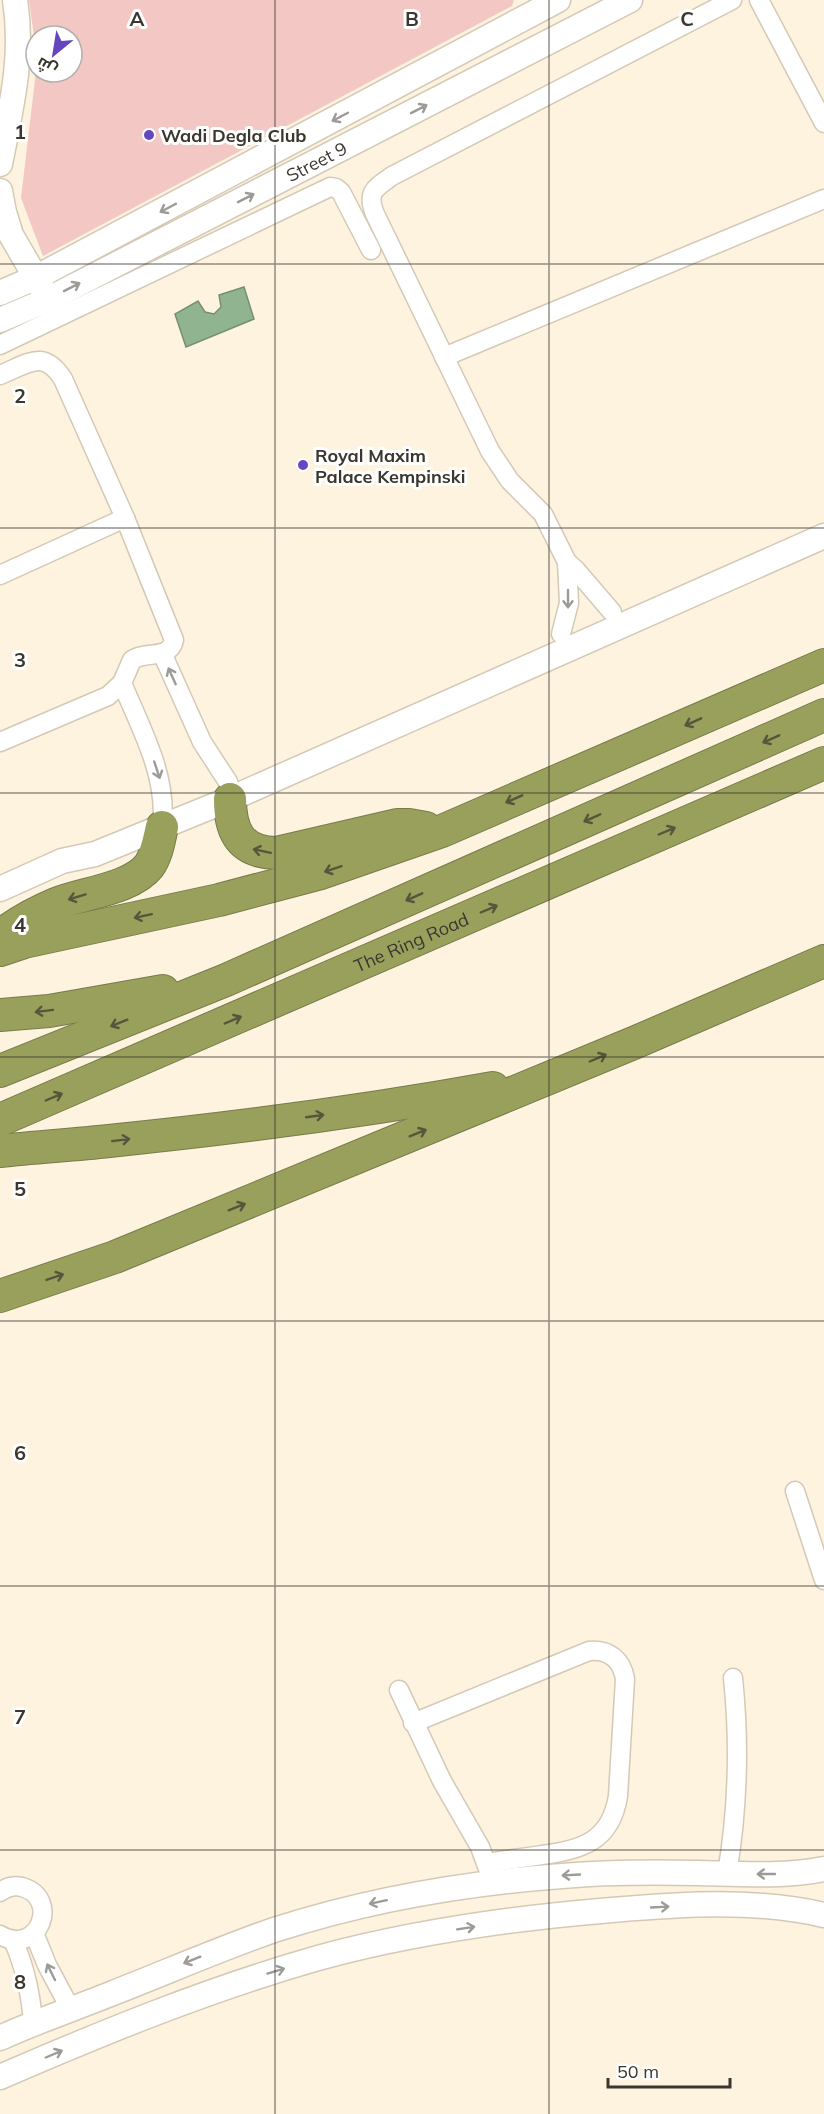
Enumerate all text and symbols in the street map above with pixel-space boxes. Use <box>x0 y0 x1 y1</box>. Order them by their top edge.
text: A <box>130 6 145 31</box>
text: B <box>405 6 419 31</box>
text: C <box>680 6 694 31</box>
north arrow <box>24 24 84 84</box>
text: ش <box>33 53 60 81</box>
one-way arrow <box>410 103 428 115</box>
one-way arrow <box>332 111 349 123</box>
text: 1 <box>14 119 26 144</box>
place label: Wadi Degla Club <box>161 124 307 147</box>
marker: Wadi Degla Club <box>142 128 156 142</box>
street label: Street 9 <box>282 136 351 187</box>
one-way arrow <box>236 192 254 204</box>
one-way arrow <box>159 203 177 214</box>
one-way arrow <box>63 281 81 293</box>
text: 2 <box>14 383 26 408</box>
place label: Royal Maxim Palace Kempinski <box>315 444 465 488</box>
marker: Royal Maxim Palace Kempinski <box>296 458 310 472</box>
one-way arrow <box>562 588 574 608</box>
text: 3 <box>14 647 26 672</box>
one-way arrow <box>166 667 177 686</box>
one-way arrow <box>685 717 703 728</box>
one-way arrow <box>762 734 780 745</box>
one-way arrow <box>152 760 163 779</box>
one-way arrow <box>506 794 524 806</box>
one-way arrow <box>584 813 602 824</box>
one-way arrow <box>658 825 676 836</box>
one-way arrow <box>253 844 272 856</box>
one-way arrow <box>324 865 342 876</box>
one-way arrow <box>68 892 87 903</box>
one-way arrow <box>405 892 424 903</box>
one-way arrow <box>479 903 497 914</box>
street label: The Ring Road <box>350 907 472 977</box>
one-way arrow <box>134 911 154 922</box>
text: 4 <box>14 912 26 937</box>
one-way arrow <box>35 1006 55 1017</box>
one-way arrow <box>223 1013 241 1025</box>
one-way arrow <box>110 1018 129 1029</box>
one-way arrow <box>588 1052 607 1063</box>
one-way arrow <box>44 1091 62 1102</box>
one-way arrow <box>304 1111 324 1122</box>
one-way arrow <box>408 1127 426 1138</box>
one-way arrow <box>111 1134 130 1145</box>
text: 5 <box>14 1176 26 1201</box>
one-way arrow <box>227 1201 246 1212</box>
one-way arrow <box>45 1271 64 1282</box>
text: 6 <box>14 1440 26 1465</box>
text: 7 <box>14 1704 26 1729</box>
one-way arrow <box>756 1869 776 1880</box>
one-way arrow <box>562 1870 582 1881</box>
one-way arrow <box>369 1897 388 1909</box>
one-way arrow <box>649 1901 669 1912</box>
one-way arrow <box>456 1922 475 1933</box>
one-way arrow <box>183 1955 202 1966</box>
one-way arrow <box>44 1964 56 1982</box>
one-way arrow <box>266 1965 285 1976</box>
text: 8 <box>14 1969 26 1994</box>
one-way arrow <box>44 2048 63 2059</box>
scale bar <box>608 2051 730 2089</box>
text: 50 m <box>617 2060 659 2083</box>

